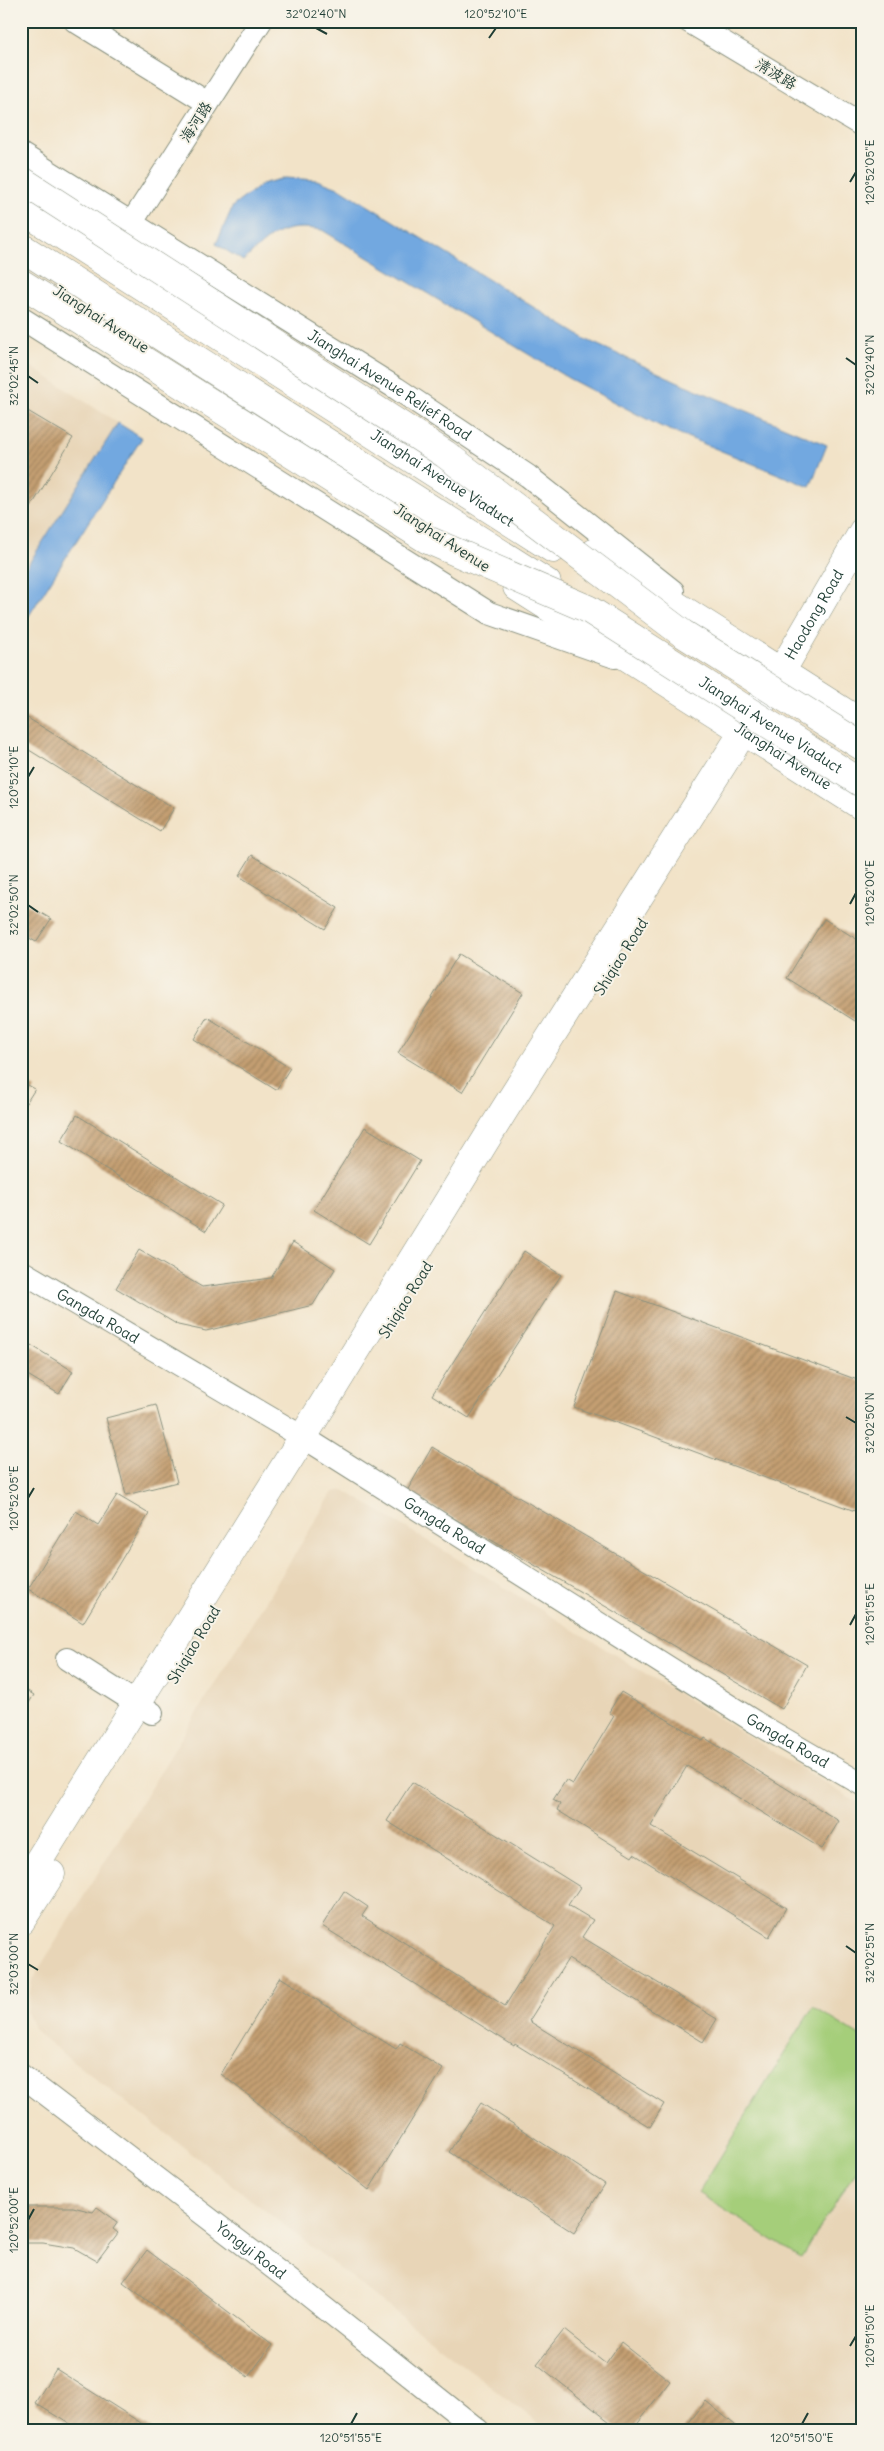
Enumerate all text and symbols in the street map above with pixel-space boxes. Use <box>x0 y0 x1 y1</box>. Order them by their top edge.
text: 32°02'40"N <box>285 6 347 21</box>
text: 120°52'10"E <box>465 6 527 21</box>
street label: 清波路 <box>752 54 800 93</box>
street label: 海河路 <box>175 98 216 146</box>
text: 120°52'05"E <box>862 140 877 204</box>
street label: Jianghai Avenue <box>49 280 153 357</box>
street label: Jianghai Avenue Relief Road <box>304 325 475 445</box>
text: 32°02'40"N <box>862 334 877 396</box>
text: 32°02'45"N <box>6 346 21 406</box>
street label: Jianghai Avenue Viaduct <box>367 425 518 531</box>
street label: Jianghai Avenue <box>390 499 494 576</box>
street label: Haodong Road <box>780 566 847 663</box>
street label: Jianghai Avenue Viaduct <box>696 674 846 778</box>
street label: Jianghai Avenue <box>731 720 835 794</box>
text: 120°52'10"E <box>6 746 21 808</box>
text: 120°52'00"E <box>862 860 877 926</box>
text: 32°02'50"N <box>6 874 21 936</box>
street label: Shiqiao Road <box>589 914 652 999</box>
street label: Shiqiao Road <box>374 1257 437 1342</box>
street label: Gangda Road <box>53 1284 143 1348</box>
text: 32°02'50"N <box>862 1392 877 1454</box>
text: 120°52'05"E <box>6 1466 21 1530</box>
street label: Gangda Road <box>400 1493 489 1558</box>
text: 120°51'55"E <box>862 1583 877 1645</box>
street label: Shiqiao Road <box>163 1602 224 1687</box>
street label: Gangda Road <box>743 1709 833 1772</box>
text: 32°02'55"N <box>862 1923 877 1983</box>
text: 32°03'00"N <box>6 1933 21 1995</box>
text: 120°52'00"E <box>6 2187 21 2253</box>
street label: Yongyi Road <box>212 2217 290 2283</box>
text: 120°51'50"E <box>862 2304 877 2368</box>
text: 120°51'55"E <box>320 2430 382 2445</box>
text: 120°51'50"E <box>770 2430 834 2445</box>

